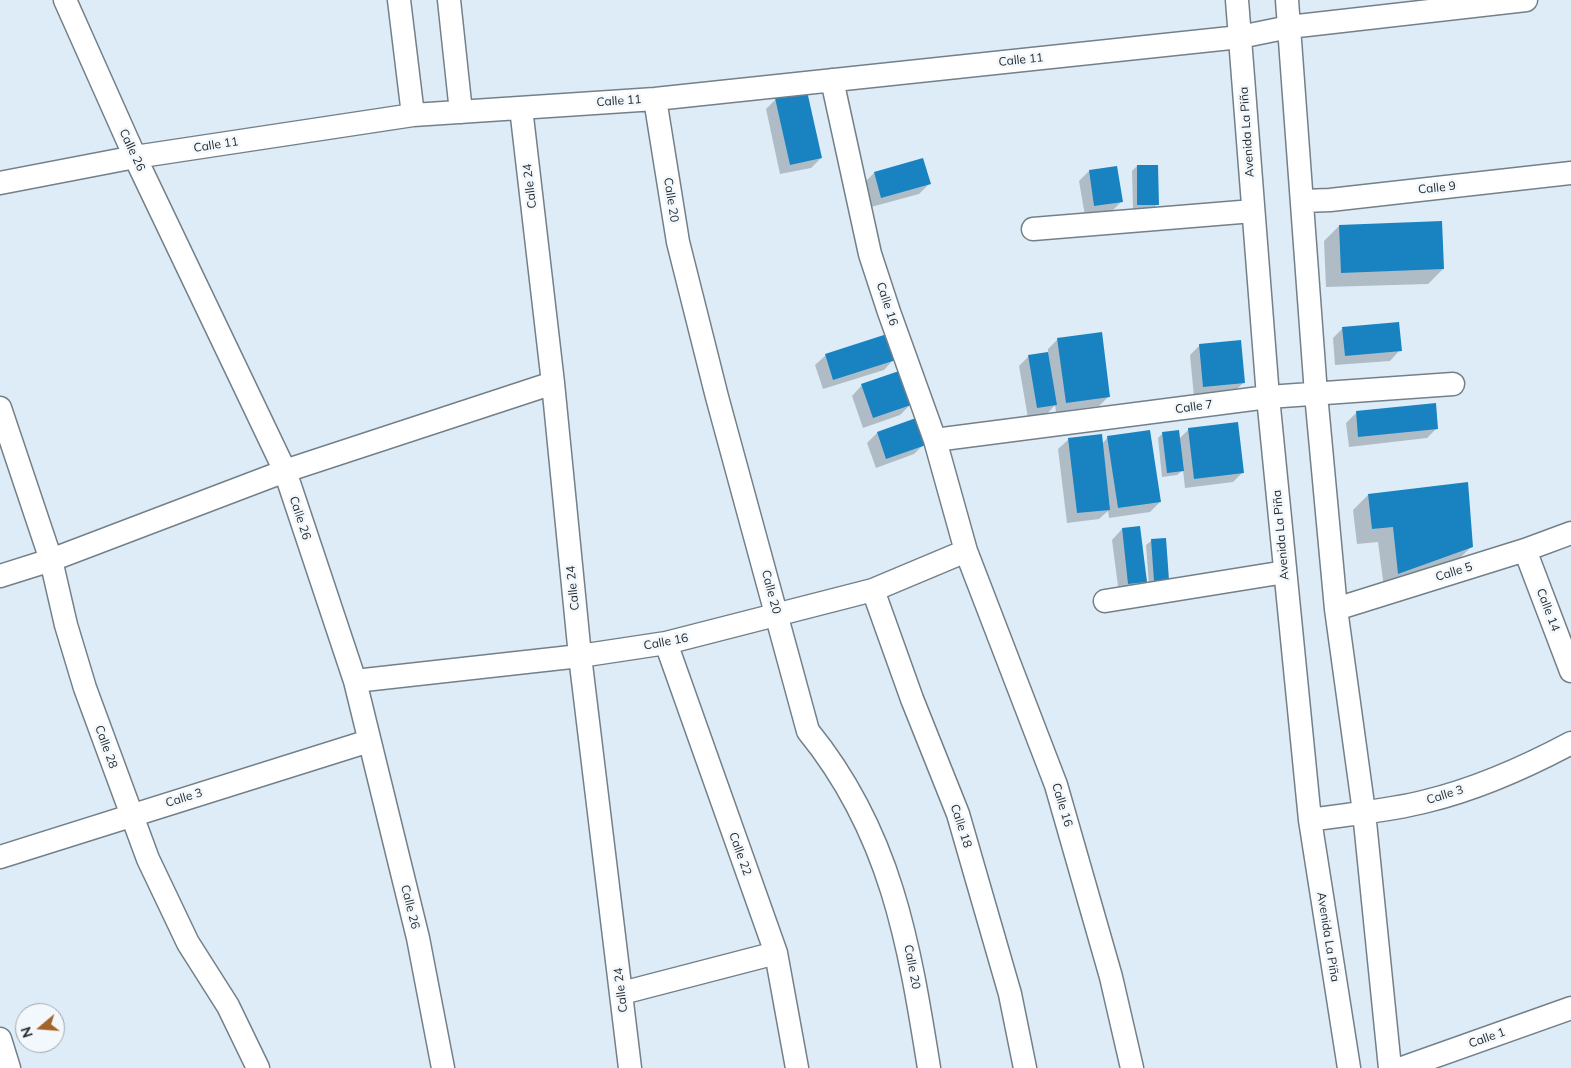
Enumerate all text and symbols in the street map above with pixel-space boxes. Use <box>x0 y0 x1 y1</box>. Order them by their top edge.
street label: Calle 11 <box>998 50 1044 70</box>
street label: Avenida La Piña <box>1237 86 1257 178</box>
street label: Calle 11 <box>596 92 642 110</box>
street label: Calle 26 <box>116 127 148 173</box>
street label: Calle 11 <box>193 134 239 156</box>
street label: Calle 24 <box>520 163 540 209</box>
street label: Calle 20 <box>660 177 682 223</box>
street label: Calle 9 <box>1417 179 1457 197</box>
street label: Calle 16 <box>873 280 901 328</box>
street label: Calle 7 <box>1174 397 1214 417</box>
street label: Avenida La Piña <box>1270 489 1292 581</box>
street label: Calle 26 <box>286 494 314 542</box>
street label: Calle 5 <box>1434 560 1474 584</box>
street label: Calle 24 <box>563 565 583 611</box>
street label: Calle 20 <box>758 568 784 616</box>
street label: Calle 14 <box>1533 586 1563 634</box>
street label: Calle 16 <box>643 631 689 653</box>
street label: Calle 28 <box>92 723 120 771</box>
street label: Calle 16 <box>1049 781 1075 829</box>
street label: Calle 3 <box>1425 783 1465 807</box>
street label: Calle 3 <box>164 786 204 810</box>
street label: Calle 18 <box>947 802 975 850</box>
street label: Calle 22 <box>726 830 754 878</box>
street label: Calle 26 <box>398 883 422 931</box>
street label: Avenida La Piña <box>1314 891 1342 983</box>
street label: Calle 20 <box>901 944 923 990</box>
street label: Calle 24 <box>611 967 631 1013</box>
north arrow <box>15 1003 65 1053</box>
text: N <box>16 1025 37 1040</box>
street label: Calle 1 <box>1467 1025 1507 1051</box>

